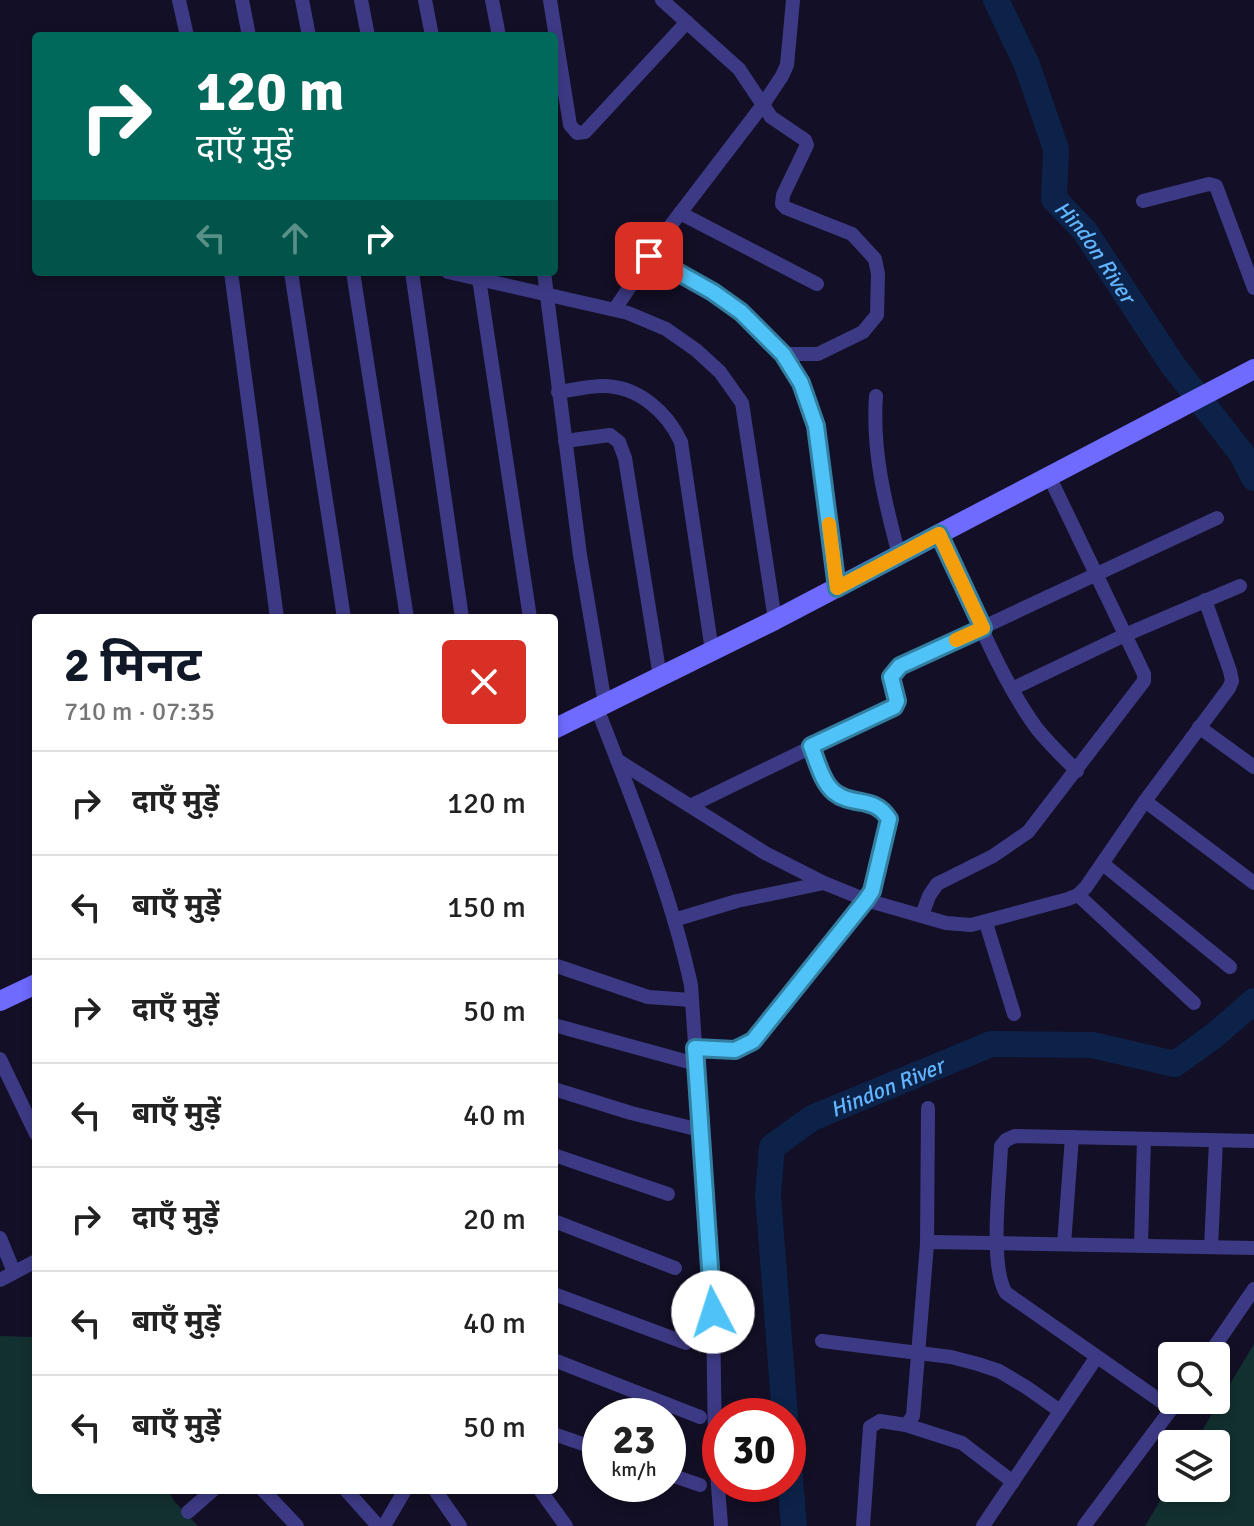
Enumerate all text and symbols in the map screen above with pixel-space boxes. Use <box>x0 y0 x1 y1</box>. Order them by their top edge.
text: 120 m <box>196 57 344 126</box>
icon: right <box>64 64 168 168</box>
text: दाएँ मुड़ें <box>196 126 293 171</box>
water label: Hindon River <box>1049 194 1143 310</box>
icon: left <box>189 216 233 260</box>
icon: ahead <box>273 216 317 260</box>
icon: right <box>357 216 401 260</box>
pin <box>615 222 683 290</box>
icon: arrive <box>627 234 671 278</box>
text: 2 मिनट <box>64 636 201 695</box>
button: close <box>442 640 526 724</box>
text: 710 m · 07:35 <box>64 696 215 728</box>
icon: right <box>64 781 108 825</box>
text: दाएँ मुड़ें <box>132 783 219 820</box>
text: 120 m <box>447 785 526 822</box>
icon: left <box>64 885 108 929</box>
text: बाएँ मुड़ें <box>132 887 221 924</box>
text: 150 m <box>447 889 526 926</box>
icon: right <box>64 989 108 1033</box>
text: दाएँ मुड़ें <box>132 991 219 1028</box>
text: 50 m <box>463 993 526 1030</box>
water label: Hindon River <box>826 1051 950 1123</box>
icon: left <box>64 1093 108 1137</box>
text: बाएँ मुड़ें <box>132 1095 221 1132</box>
text: 40 m <box>463 1097 526 1134</box>
icon: right <box>64 1197 108 1241</box>
text: दाएँ मुड़ें <box>132 1199 219 1236</box>
text: 20 m <box>463 1201 526 1238</box>
position arrow <box>671 1270 755 1354</box>
icon: left <box>64 1301 108 1345</box>
text: बाएँ मुड़ें <box>132 1303 221 1340</box>
text: 40 m <box>463 1305 526 1342</box>
map controls <box>1158 1342 1230 1502</box>
button: search <box>1158 1342 1230 1414</box>
speed limit sign: 30 <box>702 1398 806 1502</box>
icon: left <box>64 1405 108 1449</box>
text: बाएँ मुड़ें <box>132 1407 221 1444</box>
text: 50 m <box>463 1409 526 1446</box>
text: 23 <box>612 1415 656 1465</box>
button: layers <box>1158 1430 1230 1502</box>
text: km/h <box>611 1457 657 1482</box>

